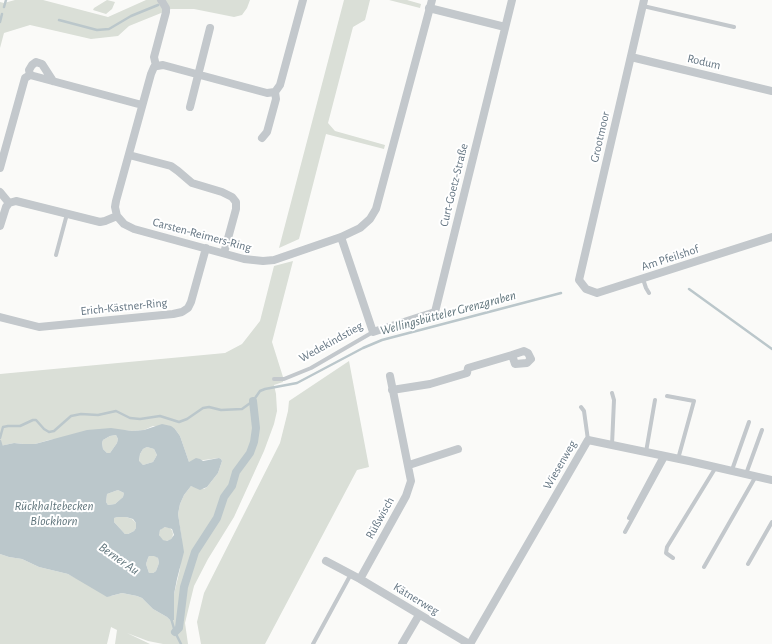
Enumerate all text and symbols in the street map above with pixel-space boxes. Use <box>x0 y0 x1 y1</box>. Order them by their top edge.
street label: Rodum <box>686 51 722 73</box>
street label: Grootmoor <box>587 110 613 164</box>
street label: Curt-Goetz-Straße <box>437 142 471 228</box>
street label: Carsten-Reimers-Ring <box>151 215 253 255</box>
street label: Am Pfeilshof <box>640 242 700 274</box>
water label: Wellingsbütteler Grenzgraben <box>378 287 518 339</box>
street label: Erich-Kästner-Ring <box>80 295 168 319</box>
street label: Wedekindstieg <box>297 319 365 365</box>
street label: Wiesenweg <box>540 438 580 492</box>
street label: Rüßwisch <box>363 495 397 541</box>
water label: Rückhaltebecken Blockhorn <box>14 498 94 529</box>
water label: Berner Au <box>96 539 142 579</box>
street label: Kätnerweg <box>391 580 441 618</box>

